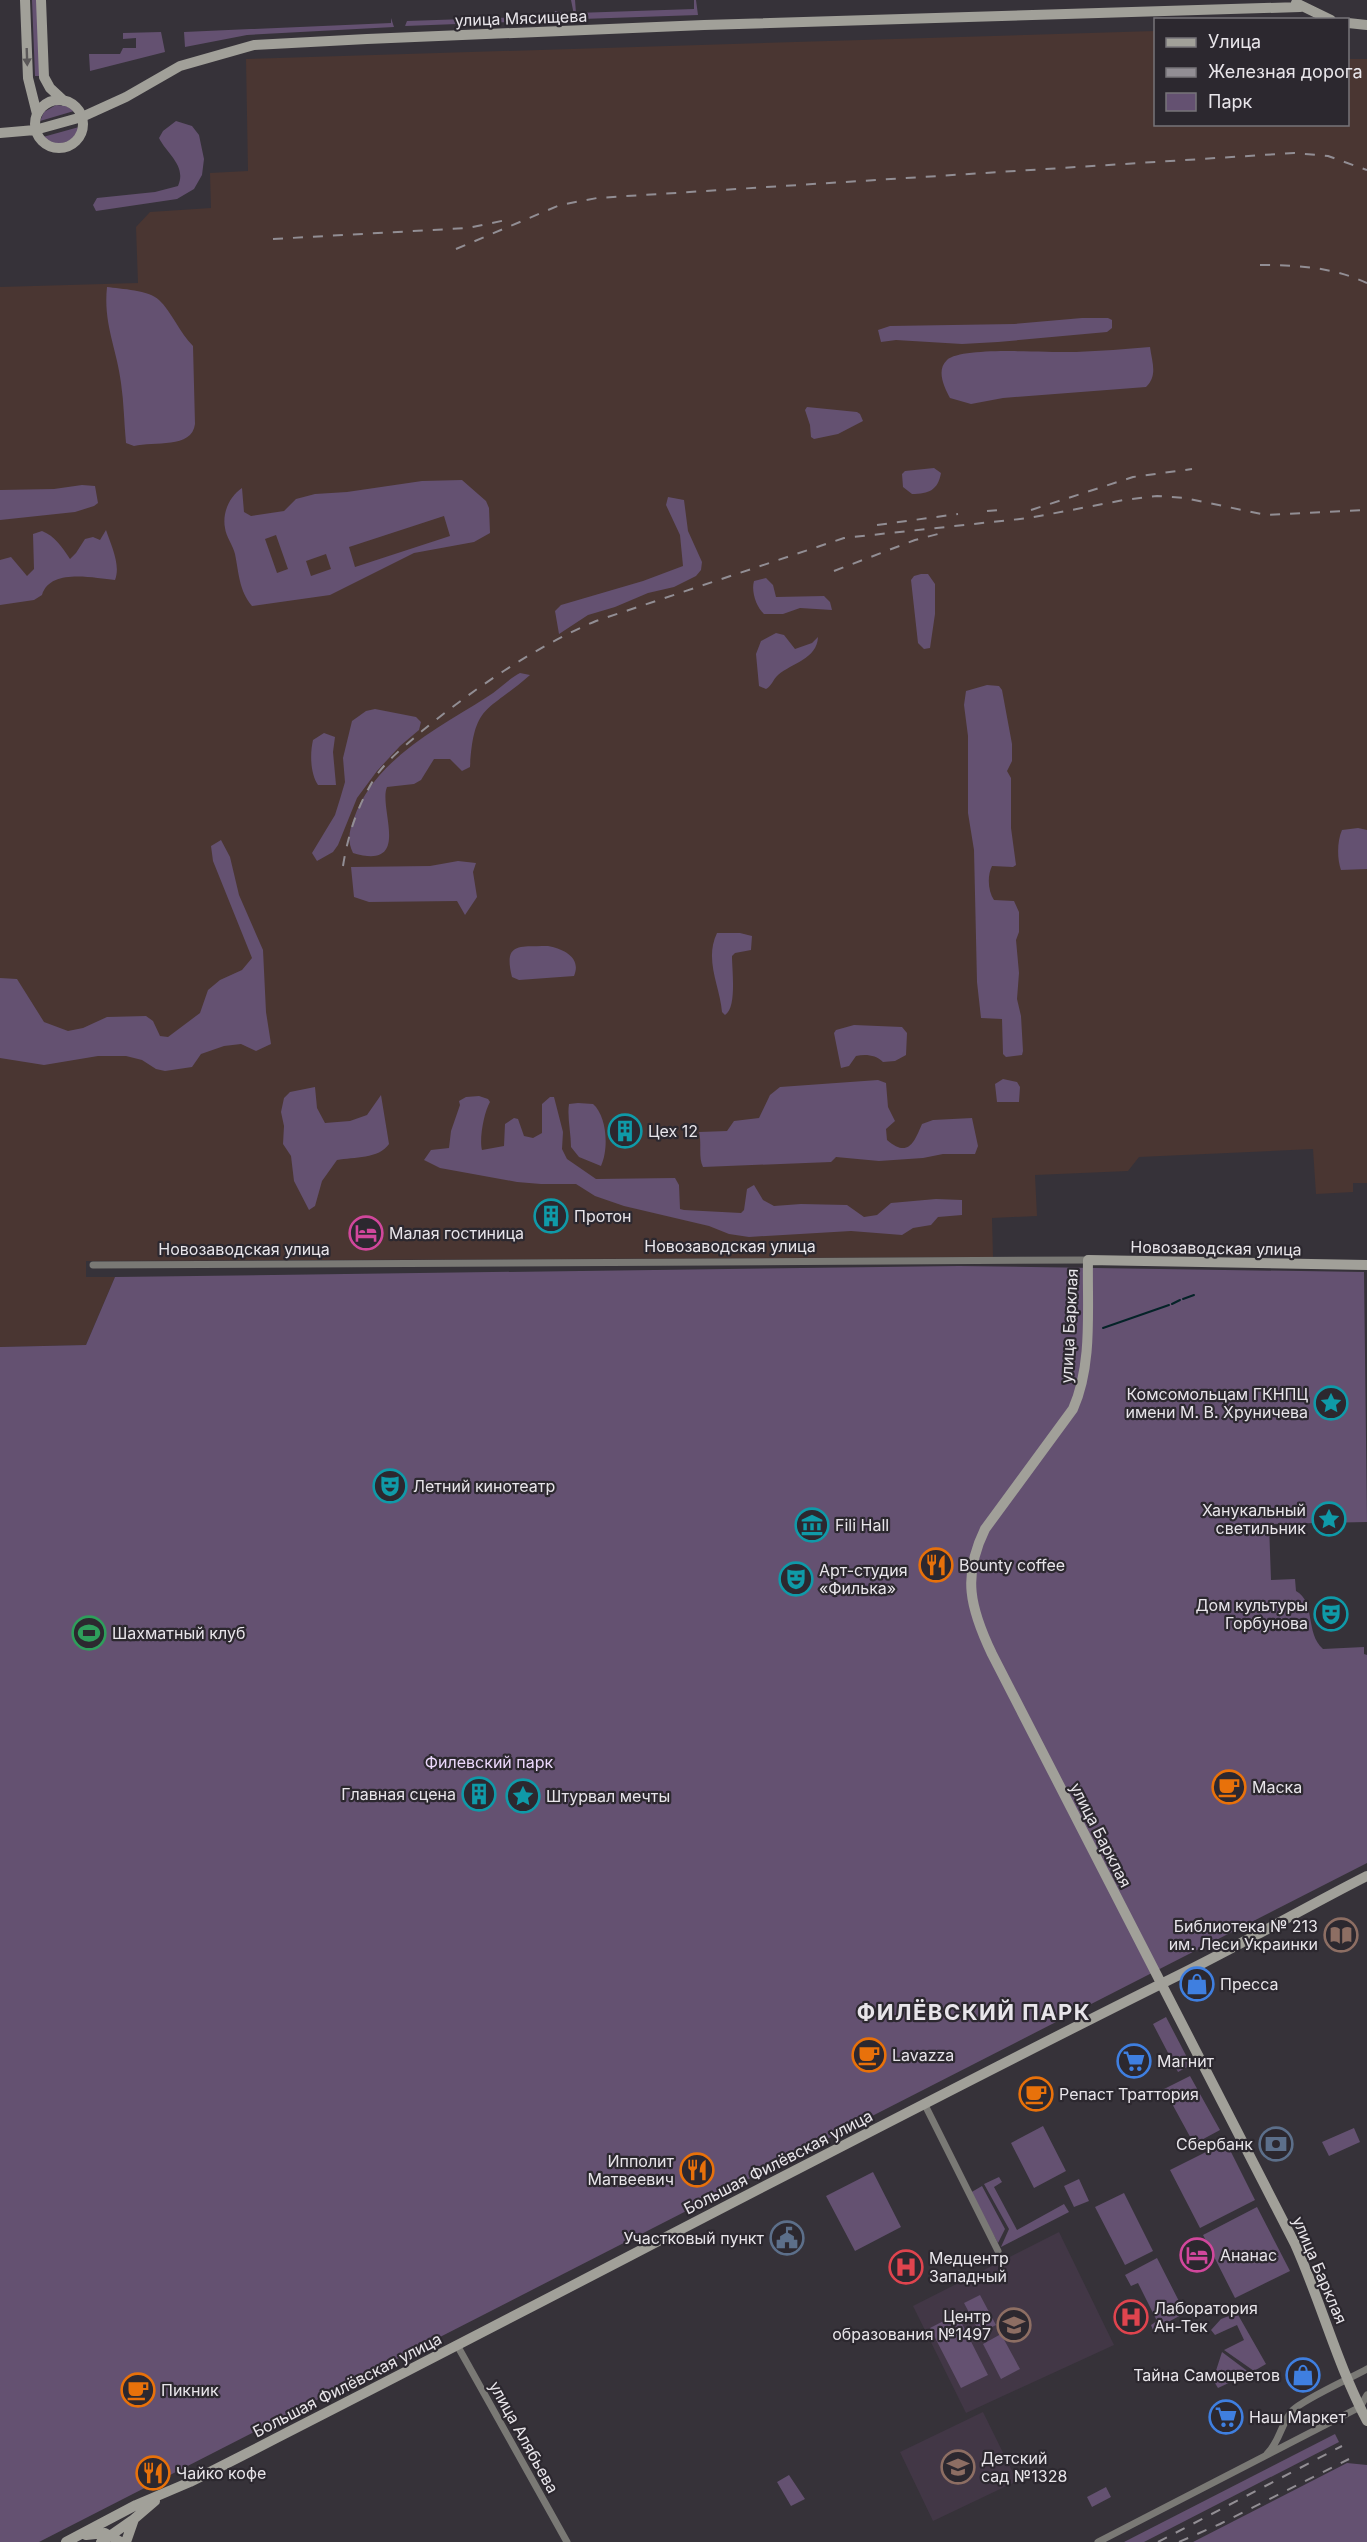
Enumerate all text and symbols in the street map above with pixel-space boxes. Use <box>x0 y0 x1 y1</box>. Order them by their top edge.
street label: улица Мясищева <box>454 6 588 30</box>
legend <box>1154 18 1349 126</box>
text: Улица <box>1208 31 1261 52</box>
one-way arrow <box>22 48 32 67</box>
text: Железная дорога <box>1208 61 1363 82</box>
text: Парк <box>1208 91 1253 112</box>
building icon: Цех 12 <box>607 1113 643 1149</box>
place label: Цех 12 <box>648 1121 698 1141</box>
building icon: Протон <box>533 1198 569 1234</box>
place label: Протон <box>574 1206 632 1226</box>
hotel icon: Малая гостиница <box>348 1215 384 1251</box>
place label: Малая гостиница <box>389 1223 524 1243</box>
street label: Новозаводская улица <box>644 1236 816 1256</box>
street label: Новозаводская улица <box>1130 1237 1302 1259</box>
street label: Новозаводская улица <box>158 1239 330 1259</box>
street label: улица Барклая <box>1056 1268 1082 1384</box>
place label: Комсомольцам ГКНПЦ имени М. В. Хруничева <box>1125 1384 1308 1422</box>
place icon: Комсомольцам ГКНПЦ имени М. В. Хруничева <box>1313 1385 1349 1421</box>
theatre icon: Летний кинотеатр <box>372 1468 408 1504</box>
place label: Летний кинотеатр <box>413 1476 555 1496</box>
place label: Ханукальный светильник <box>1202 1500 1306 1538</box>
place icon: Ханукальный светильник <box>1311 1501 1347 1537</box>
museum icon: Fili Hall <box>794 1507 830 1543</box>
place label: Fili Hall <box>835 1515 889 1535</box>
restaurant icon: Bounty coffee <box>918 1547 954 1583</box>
place label: Bounty coffee <box>959 1555 1065 1575</box>
place label: Арт-студия «Филька» <box>819 1560 908 1598</box>
theatre icon: Арт-студия «Филька» <box>778 1561 814 1597</box>
place label: Дом культуры Горбунова <box>1195 1595 1308 1633</box>
theatre icon: Дом культуры Горбунова <box>1313 1596 1349 1632</box>
sports icon: Шахматный клуб <box>71 1615 107 1651</box>
place label: Шахматный клуб <box>112 1623 245 1643</box>
park label: Филевский парк <box>425 1752 554 1772</box>
cafe icon: Маска <box>1211 1769 1247 1805</box>
building icon: Главная сцена <box>461 1776 497 1812</box>
place label: Маска <box>1252 1777 1302 1797</box>
place icon: Штурвал мечты <box>505 1778 541 1814</box>
street label: улица Барклая <box>1066 1779 1136 1891</box>
place label: Главная сцена <box>341 1784 456 1804</box>
place label: Штурвал мечты <box>546 1786 670 1806</box>
place label: Библиотека № 213 им. Леси Украинки <box>1169 1916 1318 1954</box>
library icon: Библиотека № 213 им. Леси Украинки <box>1323 1917 1359 1953</box>
shop icon: Пресса <box>1179 1966 1215 2002</box>
place label: Пресса <box>1220 1974 1278 1994</box>
district label: ФИЛЁВСКИЙ ПАРК <box>857 1999 1091 2025</box>
cafe icon: Lavazza <box>851 2037 887 2073</box>
supermarket icon: Магнит <box>1116 2043 1152 2079</box>
place label: Lavazza <box>892 2045 954 2065</box>
place label: Магнит <box>1157 2051 1215 2071</box>
cafe icon: Репаст Траттория <box>1018 2076 1054 2112</box>
place label: Репаст Траттория <box>1059 2084 1199 2104</box>
street label: Большая Филёвская улица <box>680 2106 876 2218</box>
bank icon: Сбербанк <box>1258 2126 1294 2162</box>
place label: Сбербанк <box>1176 2134 1253 2154</box>
place label: Ипполит Матвеевич <box>587 2151 675 2189</box>
restaurant icon: Ипполит Матвеевич <box>679 2152 715 2188</box>
street label: улица Барклая <box>1288 2213 1352 2327</box>
public building icon: Участковый пункт <box>769 2220 805 2256</box>
place label: Участковый пункт <box>624 2228 765 2248</box>
hotel icon: Ананас <box>1179 2237 1215 2273</box>
place label: Ананас <box>1220 2245 1277 2265</box>
place label: Медцентр Западный <box>929 2248 1009 2286</box>
hospital icon: Медцентр Западный <box>888 2249 924 2285</box>
place label: Лаборатория Ан-Тек <box>1154 2298 1258 2336</box>
hospital icon: Лаборатория Ан-Тек <box>1113 2299 1149 2335</box>
place label: Центр образования №1497 <box>832 2306 991 2344</box>
school or university icon: Центр образования №1497 <box>996 2307 1032 2343</box>
street label: Большая Филёвская улица <box>249 2329 445 2441</box>
shop icon: Тайна Самоцветов <box>1285 2357 1321 2393</box>
place label: Тайна Самоцветов <box>1133 2365 1280 2385</box>
cafe icon: Пикник <box>120 2372 156 2408</box>
street label: улица Алябьева <box>485 2378 563 2496</box>
place label: Пикник <box>161 2380 219 2400</box>
supermarket icon: Наш Маркет <box>1208 2399 1244 2435</box>
place label: Наш Маркет <box>1249 2407 1346 2427</box>
place label: Детский сад №1328 <box>981 2448 1067 2486</box>
school or university icon: Детский сад №1328 <box>940 2449 976 2485</box>
restaurant icon: Чайко кофе <box>135 2455 171 2491</box>
place label: Чайко кофе <box>176 2463 266 2483</box>

